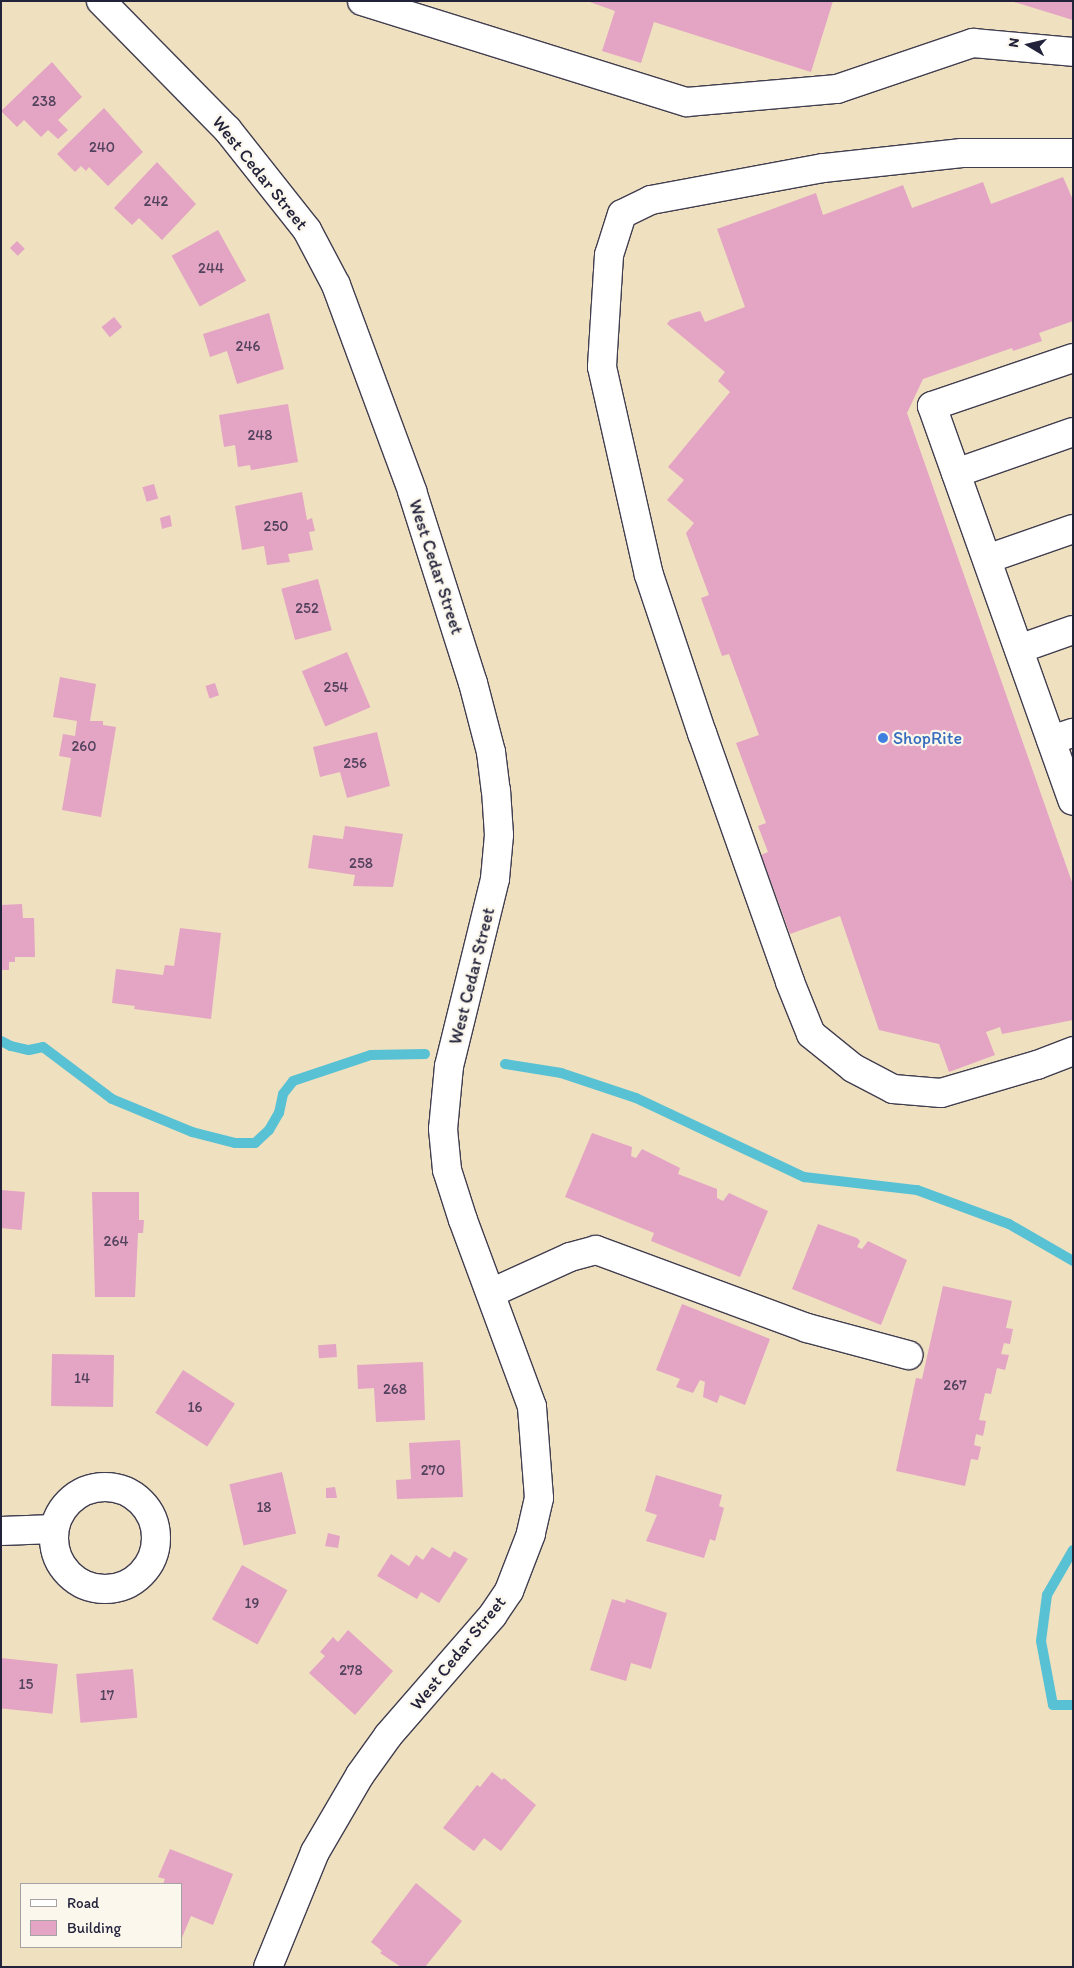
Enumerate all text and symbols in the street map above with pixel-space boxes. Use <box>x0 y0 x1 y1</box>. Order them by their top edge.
north arrow <box>1004 20 1054 70</box>
text: N <box>1005 37 1023 49</box>
house number: 238 <box>32 93 56 111</box>
street label: West Cedar Street <box>208 112 312 234</box>
house number: 240 <box>89 139 115 157</box>
house number: 242 <box>144 193 168 211</box>
house number: 244 <box>198 260 224 278</box>
house number: 246 <box>236 338 260 356</box>
house number: 248 <box>247 427 273 445</box>
street label: West Cedar Street <box>404 497 468 637</box>
house number: 250 <box>263 518 289 536</box>
house number: 252 <box>295 600 319 618</box>
house number: 254 <box>324 679 348 697</box>
place label: ShopRite <box>893 727 962 749</box>
marker: ShopRite <box>877 732 889 744</box>
house number: 260 <box>71 738 97 756</box>
house number: 256 <box>343 755 367 773</box>
house number: 258 <box>349 855 373 873</box>
street label: West Cedar Street <box>445 906 499 1046</box>
house number: 264 <box>104 1233 128 1251</box>
house number: 14 <box>74 1370 90 1388</box>
house number: 267 <box>943 1377 967 1395</box>
house number: 268 <box>383 1381 407 1399</box>
house number: 16 <box>188 1399 202 1417</box>
house number: 270 <box>421 1462 445 1480</box>
house number: 18 <box>256 1499 272 1517</box>
street label: West Cedar Street <box>406 1592 510 1714</box>
house number: 19 <box>245 1595 259 1613</box>
house number: 278 <box>339 1662 363 1680</box>
house number: 15 <box>19 1676 33 1694</box>
house number: 17 <box>100 1687 114 1705</box>
legend <box>20 1883 182 1948</box>
text: Road <box>67 1894 99 1912</box>
text: Building <box>67 1919 121 1937</box>

